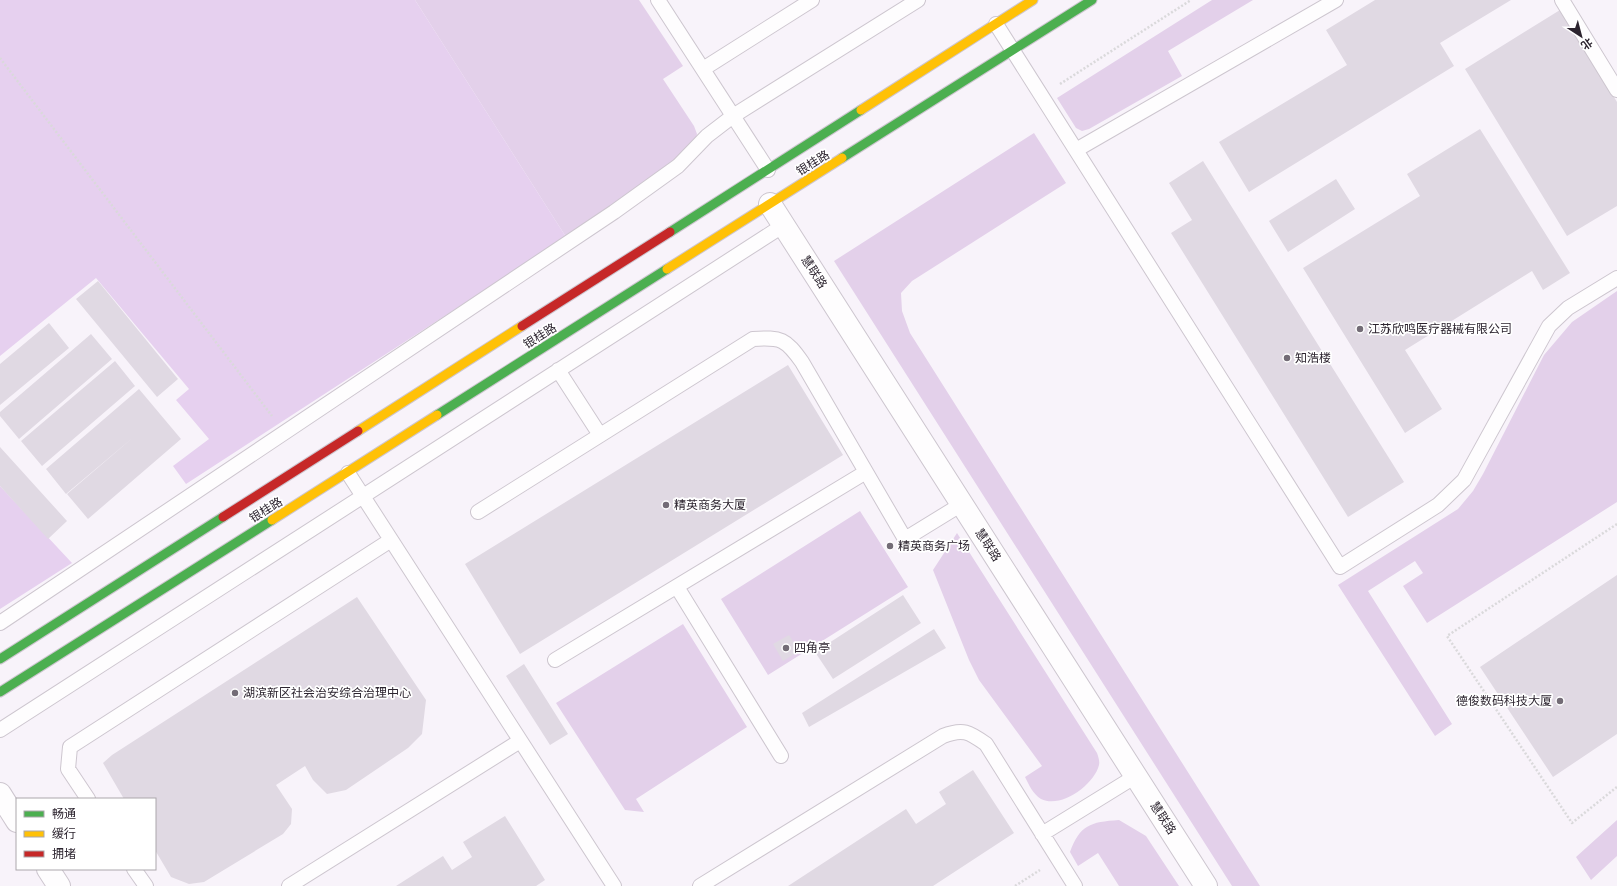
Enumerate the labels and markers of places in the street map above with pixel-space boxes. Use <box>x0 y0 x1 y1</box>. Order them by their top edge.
place label: 江苏欣鸣医疗器械有限公司 <box>1368 320 1512 338</box>
marker: 江苏欣鸣医疗器械有限公司 <box>1355 324 1365 334</box>
place label: 知浩楼 <box>1295 349 1331 367</box>
marker: 知浩楼 <box>1282 353 1292 363</box>
place label: 精英商务大厦 <box>674 496 746 514</box>
marker: 精英商务大厦 <box>661 500 671 510</box>
place label: 精英商务广场 <box>898 537 970 555</box>
marker: 精英商务广场 <box>885 541 895 551</box>
place label: 四角亭 <box>794 639 830 657</box>
marker: 四角亭 <box>781 643 791 653</box>
place label: 湖滨新区社会治安综合治理中心 <box>243 684 411 702</box>
marker: 湖滨新区社会治安综合治理中心 <box>230 688 240 698</box>
place label: 德俊数码科技大厦 <box>1456 692 1552 710</box>
marker: 德俊数码科技大厦 <box>1555 696 1565 706</box>

